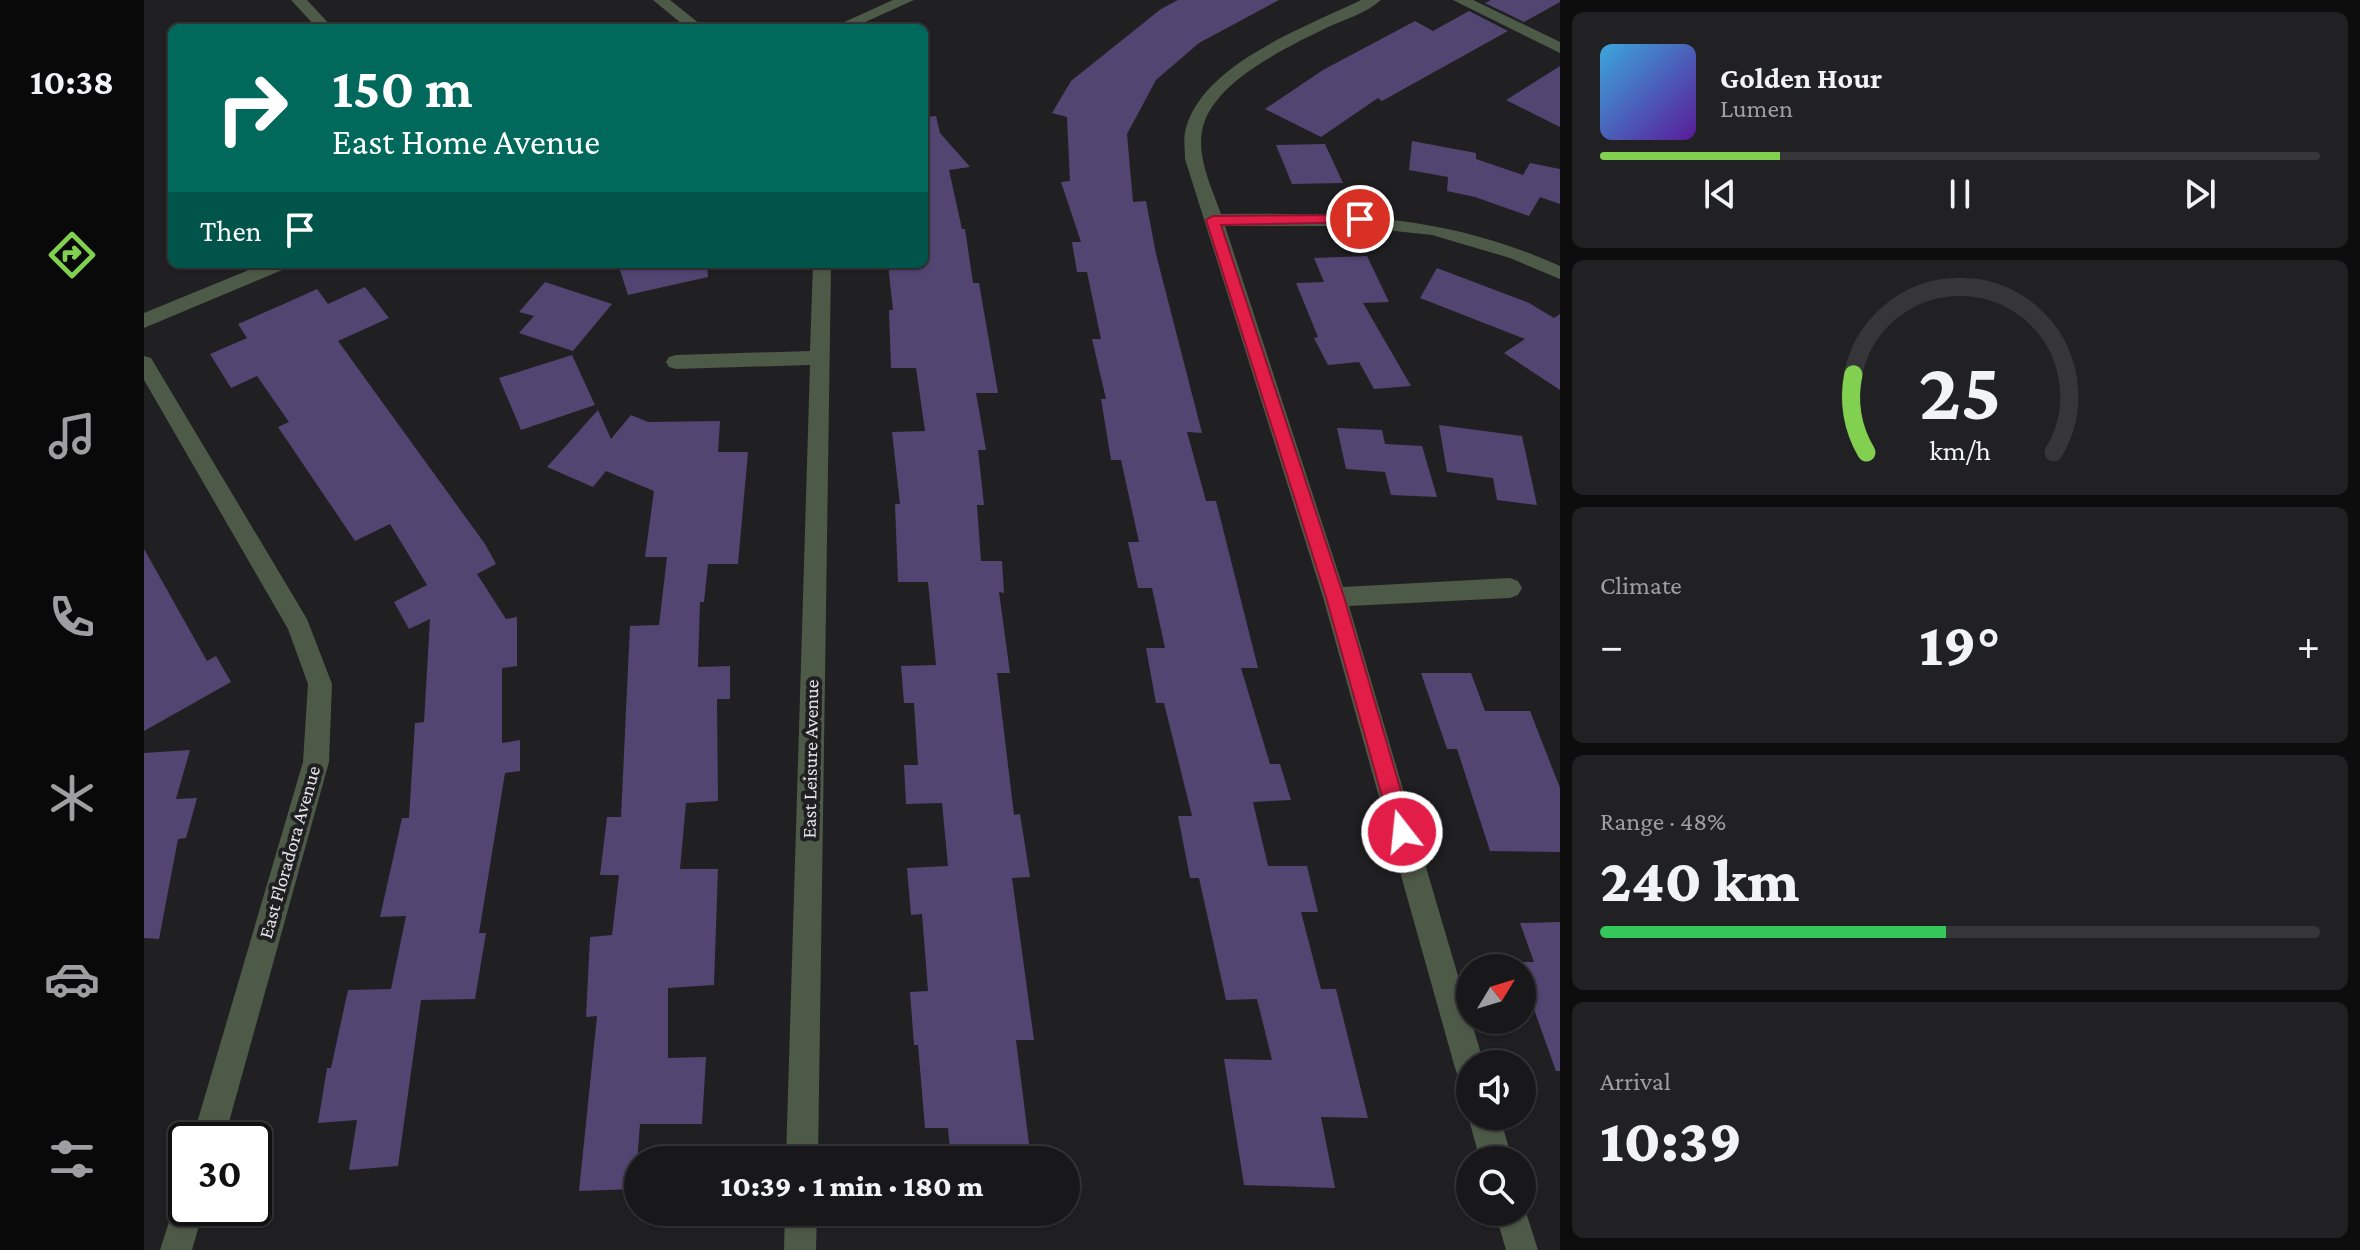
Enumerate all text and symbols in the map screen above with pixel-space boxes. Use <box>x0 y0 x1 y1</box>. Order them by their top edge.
icon: right <box>200 56 304 160</box>
text: 150 m <box>332 57 473 119</box>
text: Golden Hour <box>1720 61 1882 94</box>
text: 10:38 <box>30 62 114 102</box>
text: Lumen <box>1720 94 1793 123</box>
text: East Home Avenue <box>332 122 600 162</box>
icon: previous <box>1698 172 1742 216</box>
icon: pause <box>1938 172 1982 216</box>
icon: next <box>2178 172 2222 216</box>
pin <box>1326 185 1394 253</box>
icon: arrive <box>1338 197 1382 241</box>
icon: arrive <box>278 208 322 252</box>
text: Then <box>200 214 262 247</box>
icon: directions <box>44 227 100 283</box>
text: 25 <box>1918 344 2002 437</box>
icon: music <box>44 408 100 464</box>
text: km/h <box>1929 435 1991 467</box>
text: Climate <box>1600 571 1682 600</box>
icon: phone <box>44 589 100 645</box>
text: 19° <box>1919 611 2001 678</box>
text: − <box>1600 621 1623 669</box>
text: + <box>2297 621 2320 669</box>
street label: East Leisure Avenue <box>798 679 822 839</box>
street label: East Floradora Avenue <box>254 763 324 941</box>
icon: climate <box>44 770 100 826</box>
position arrow <box>1360 790 1444 874</box>
text: Range · 48% <box>1600 807 1726 836</box>
text: 240 km <box>1600 847 1799 914</box>
icon: car <box>44 951 100 1007</box>
north arrow <box>1456 954 1536 1034</box>
map controls <box>1456 954 1536 1226</box>
button: sound <box>1456 1050 1536 1130</box>
text: Arrival <box>1600 1067 1671 1096</box>
text: 10:39 <box>1600 1107 1742 1174</box>
speed limit sign: 30 <box>168 1122 272 1226</box>
icon: filters <box>44 1131 100 1187</box>
button: search <box>1456 1146 1536 1226</box>
text: 10:39 · 1 min · 180 m <box>721 1169 983 1202</box>

